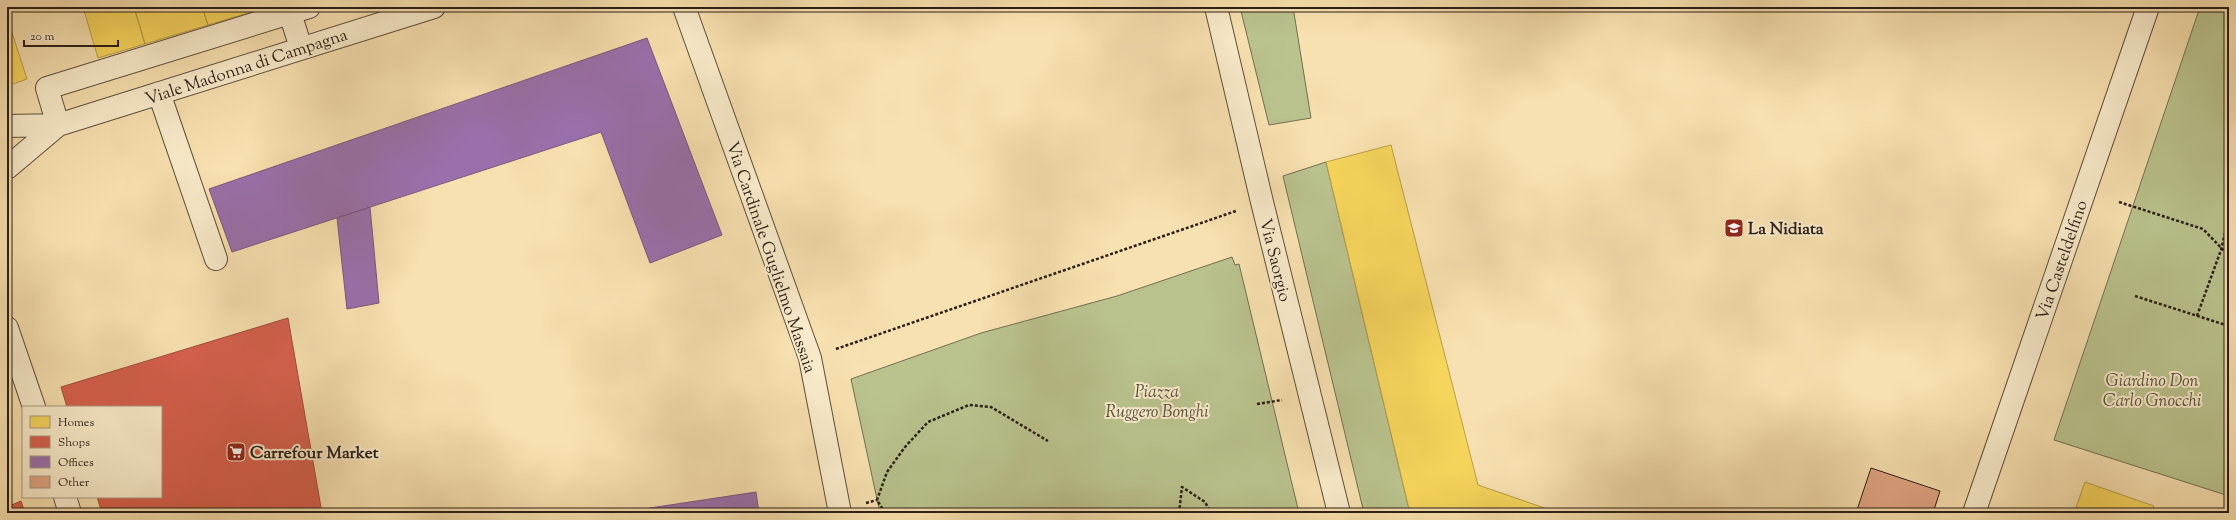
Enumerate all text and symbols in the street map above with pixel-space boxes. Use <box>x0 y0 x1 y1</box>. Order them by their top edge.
scale bar <box>24 22 118 48</box>
street label: Viale Madonna di Campagna <box>142 24 351 112</box>
text: 20 m <box>30 28 55 46</box>
street label: Via Cardinale Guglielmo Massaia <box>719 139 821 377</box>
street label: Via Casteldelfino <box>2031 197 2095 324</box>
street label: Via Saorgio <box>1252 216 1296 305</box>
school or university icon: La Nidiata <box>1723 217 1745 239</box>
place label: La Nidiata <box>1748 218 1824 242</box>
park label: Giardino Don Carlo Gnocchi <box>2103 370 2201 414</box>
park label: Piazza Ruggero Bonghi <box>1106 381 1208 425</box>
legend <box>22 406 162 498</box>
text: Homes <box>58 414 94 432</box>
text: Shops <box>58 434 90 452</box>
supermarket icon: Carrefour Market <box>225 441 247 463</box>
place label: Carrefour Market <box>250 442 379 466</box>
text: Offices <box>58 454 94 472</box>
text: Other <box>58 474 90 492</box>

